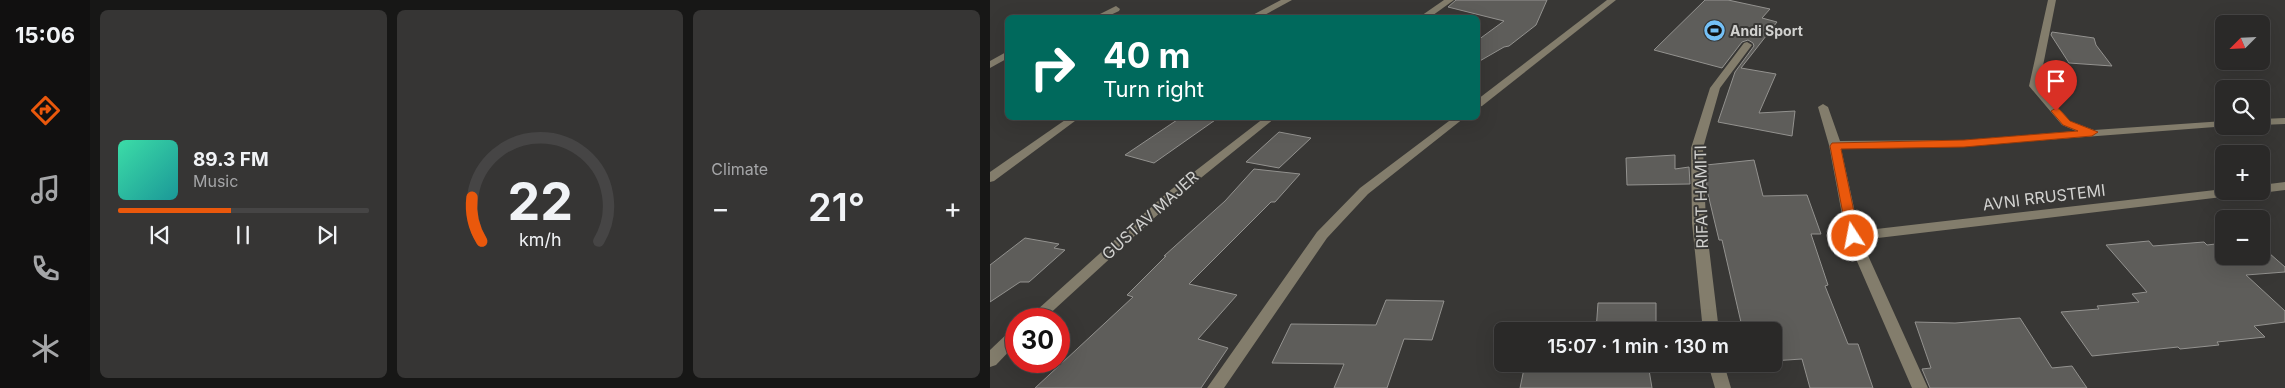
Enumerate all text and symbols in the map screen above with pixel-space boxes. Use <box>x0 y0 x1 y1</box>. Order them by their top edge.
north arrow <box>2215 15 2270 70</box>
map controls <box>2215 15 2270 265</box>
sports icon: Andi Sport <box>1702 18 1726 42</box>
text: 15:06 <box>15 22 75 48</box>
place label: Andi Sport <box>1730 22 1803 39</box>
text: 40 m <box>1103 34 1191 76</box>
icon: right <box>1020 35 1085 100</box>
pin <box>2035 60 2077 111</box>
icon: arrive <box>2042 67 2070 95</box>
text: Turn right <box>1103 76 1204 102</box>
button: search <box>2215 80 2270 135</box>
icon: directions <box>28 93 63 128</box>
street label: RIFAT HAMITI <box>1690 145 1712 249</box>
button: + <box>2215 145 2270 200</box>
text: 89.3 FM <box>193 148 269 171</box>
text: Climate <box>711 159 768 179</box>
street label: GUSTAV MAJER <box>1098 166 1202 264</box>
text: 22 <box>507 170 573 233</box>
text: Music <box>193 171 238 191</box>
icon: music <box>28 172 63 207</box>
street label: AVNI RRUSTEMI <box>1982 180 2106 214</box>
text: 21° <box>808 184 865 230</box>
text: − <box>711 191 730 225</box>
text: + <box>943 191 962 225</box>
position arrow <box>1826 209 1878 261</box>
button: − <box>2215 210 2270 265</box>
icon: previous <box>146 221 174 249</box>
icon: pause <box>229 221 257 249</box>
icon: next <box>313 221 341 249</box>
text: km/h <box>519 229 561 250</box>
icon: phone <box>28 251 63 286</box>
speed limit sign: 30 <box>1005 308 1070 373</box>
icon: climate <box>28 331 63 366</box>
text: 15:07 · 1 min · 130 m <box>1547 335 1729 358</box>

